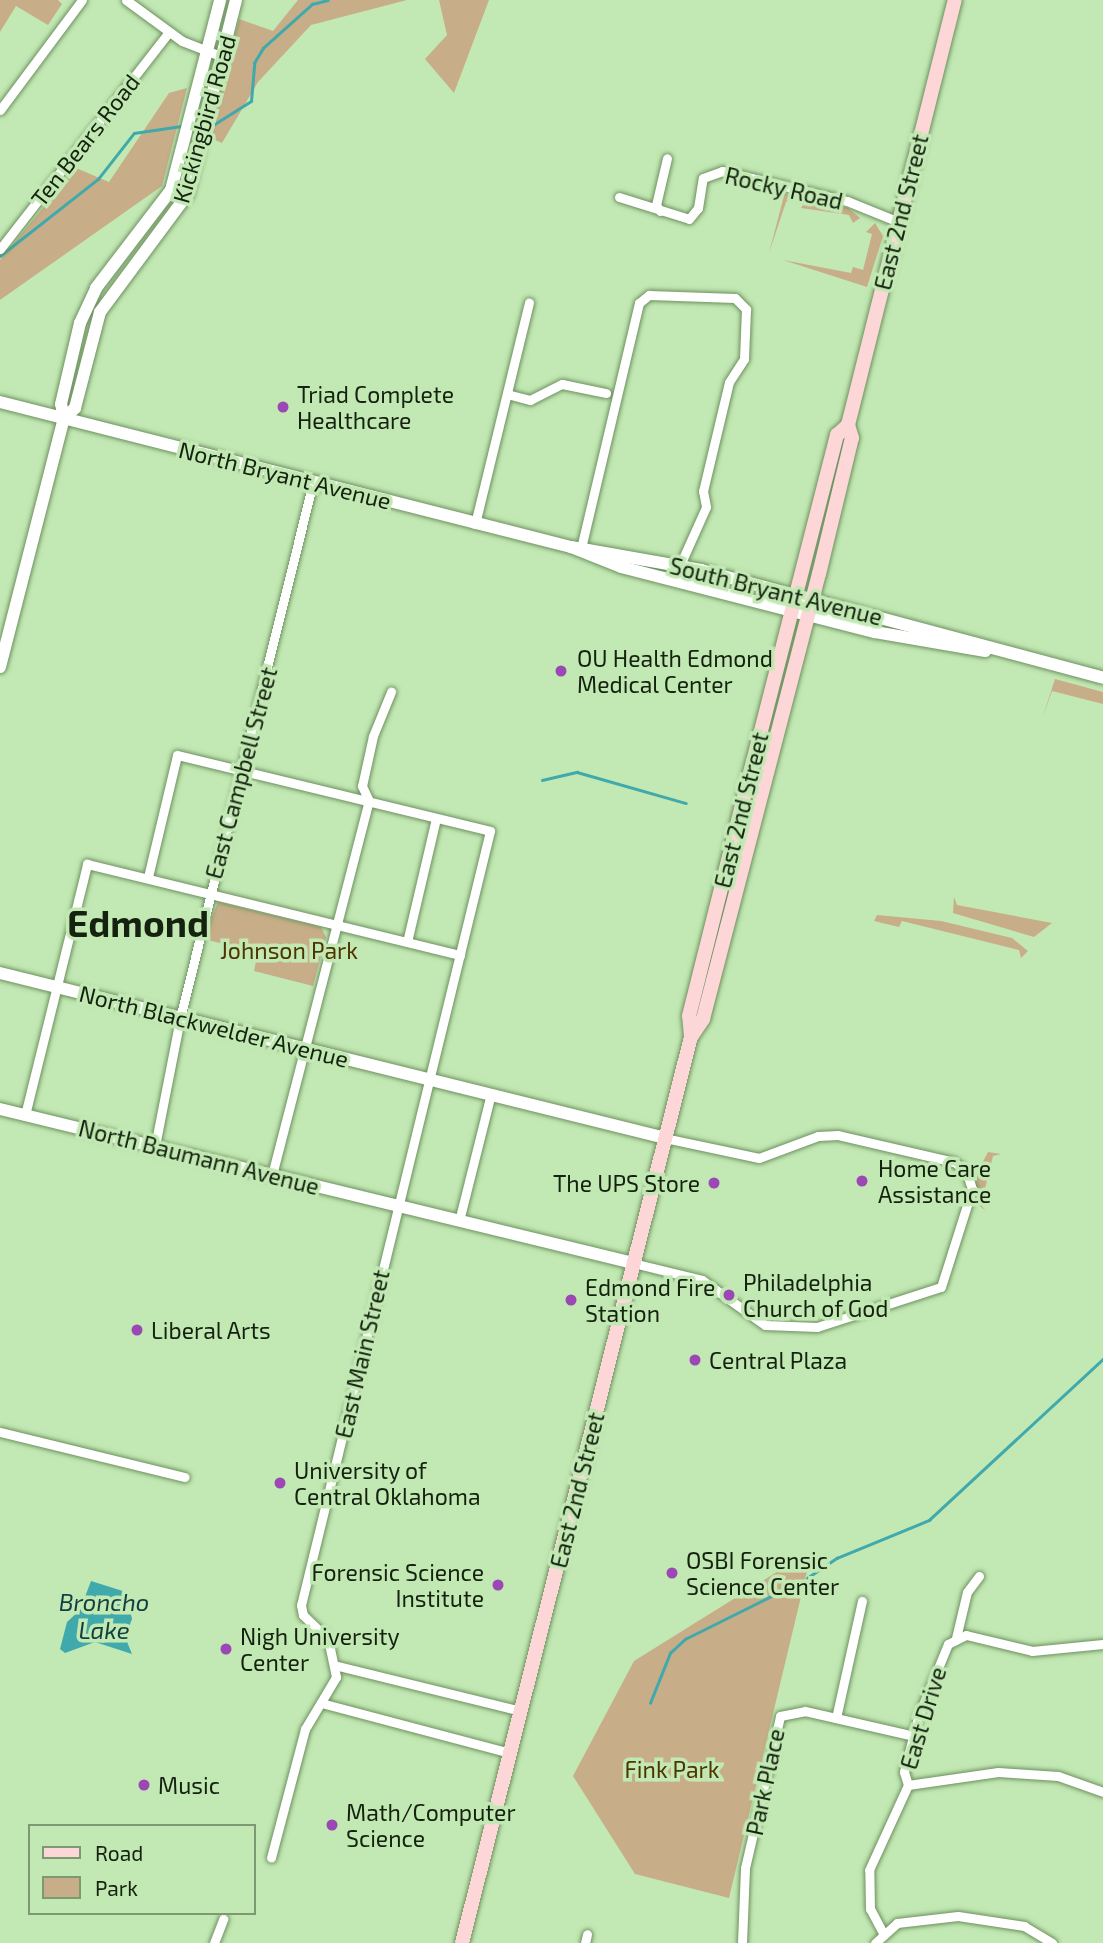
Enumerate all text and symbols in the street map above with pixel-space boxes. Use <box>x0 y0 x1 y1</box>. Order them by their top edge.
street label: Kickingbird Road <box>167 32 241 206</box>
street label: Ten Bears Road <box>25 69 145 211</box>
street label: East 2nd Street <box>868 131 934 293</box>
street label: Rocky Road <box>722 161 846 215</box>
place label: Triad Complete Healthcare <box>297 380 454 434</box>
marker: Triad Complete Healthcare <box>275 399 291 415</box>
street label: North Bryant Avenue <box>176 435 394 515</box>
street label: South Bryant Avenue <box>667 551 885 631</box>
place label: OU Health Edmond Medical Center <box>577 644 773 698</box>
marker: OU Health Edmond Medical Center <box>551 661 571 681</box>
street label: East Campbell Street <box>199 664 283 882</box>
street label: East 2nd Street <box>708 729 774 891</box>
district label: Edmond <box>67 900 209 944</box>
park label: Johnson Park <box>220 936 358 964</box>
street label: North Blackwelder Avenue <box>76 979 352 1073</box>
street label: North Baumann Avenue <box>76 1114 322 1200</box>
place label: Home Care Assistance <box>878 1154 991 1208</box>
place label: The UPS Store <box>553 1169 700 1197</box>
marker: Home Care Assistance <box>852 1171 872 1191</box>
marker: The UPS Store <box>706 1175 722 1191</box>
street label: East Main Street <box>329 1267 395 1441</box>
place label: Philadelphia Church of God <box>743 1268 889 1322</box>
place label: Edmond Fire Station <box>585 1273 715 1327</box>
marker: Philadelphia Church of God <box>721 1287 737 1303</box>
marker: Edmond Fire Station <box>563 1292 579 1308</box>
place label: Liberal Arts <box>151 1316 272 1344</box>
marker: Liberal Arts <box>129 1322 145 1338</box>
place label: Central Plaza <box>709 1346 848 1374</box>
marker: Central Plaza <box>687 1352 703 1368</box>
street label: East 2nd Street <box>544 1409 610 1571</box>
place label: University of Central Oklahoma <box>294 1456 481 1510</box>
marker: University of Central Oklahoma <box>272 1475 288 1491</box>
place label: OSBI Forensic Science Center <box>686 1546 839 1600</box>
place label: Forensic Science Institute <box>312 1558 484 1612</box>
marker: OSBI Forensic Science Center <box>664 1565 680 1581</box>
marker: Forensic Science Institute <box>490 1577 506 1593</box>
water label: Broncho Lake <box>59 1588 149 1644</box>
place label: Nigh University Center <box>240 1622 400 1676</box>
marker: Nigh University Center <box>218 1641 234 1657</box>
street label: East Drive <box>894 1663 952 1773</box>
street label: Park Place <box>740 1726 790 1838</box>
park label: Fink Park <box>624 1755 720 1783</box>
place label: Music <box>158 1771 220 1799</box>
marker: Music <box>136 1777 152 1793</box>
place label: Math/Computer Science <box>346 1798 516 1852</box>
marker: Math/Computer Science <box>324 1817 340 1833</box>
legend <box>28 1824 256 1915</box>
text: Road <box>95 1840 143 1865</box>
text: Park <box>95 1875 138 1900</box>

